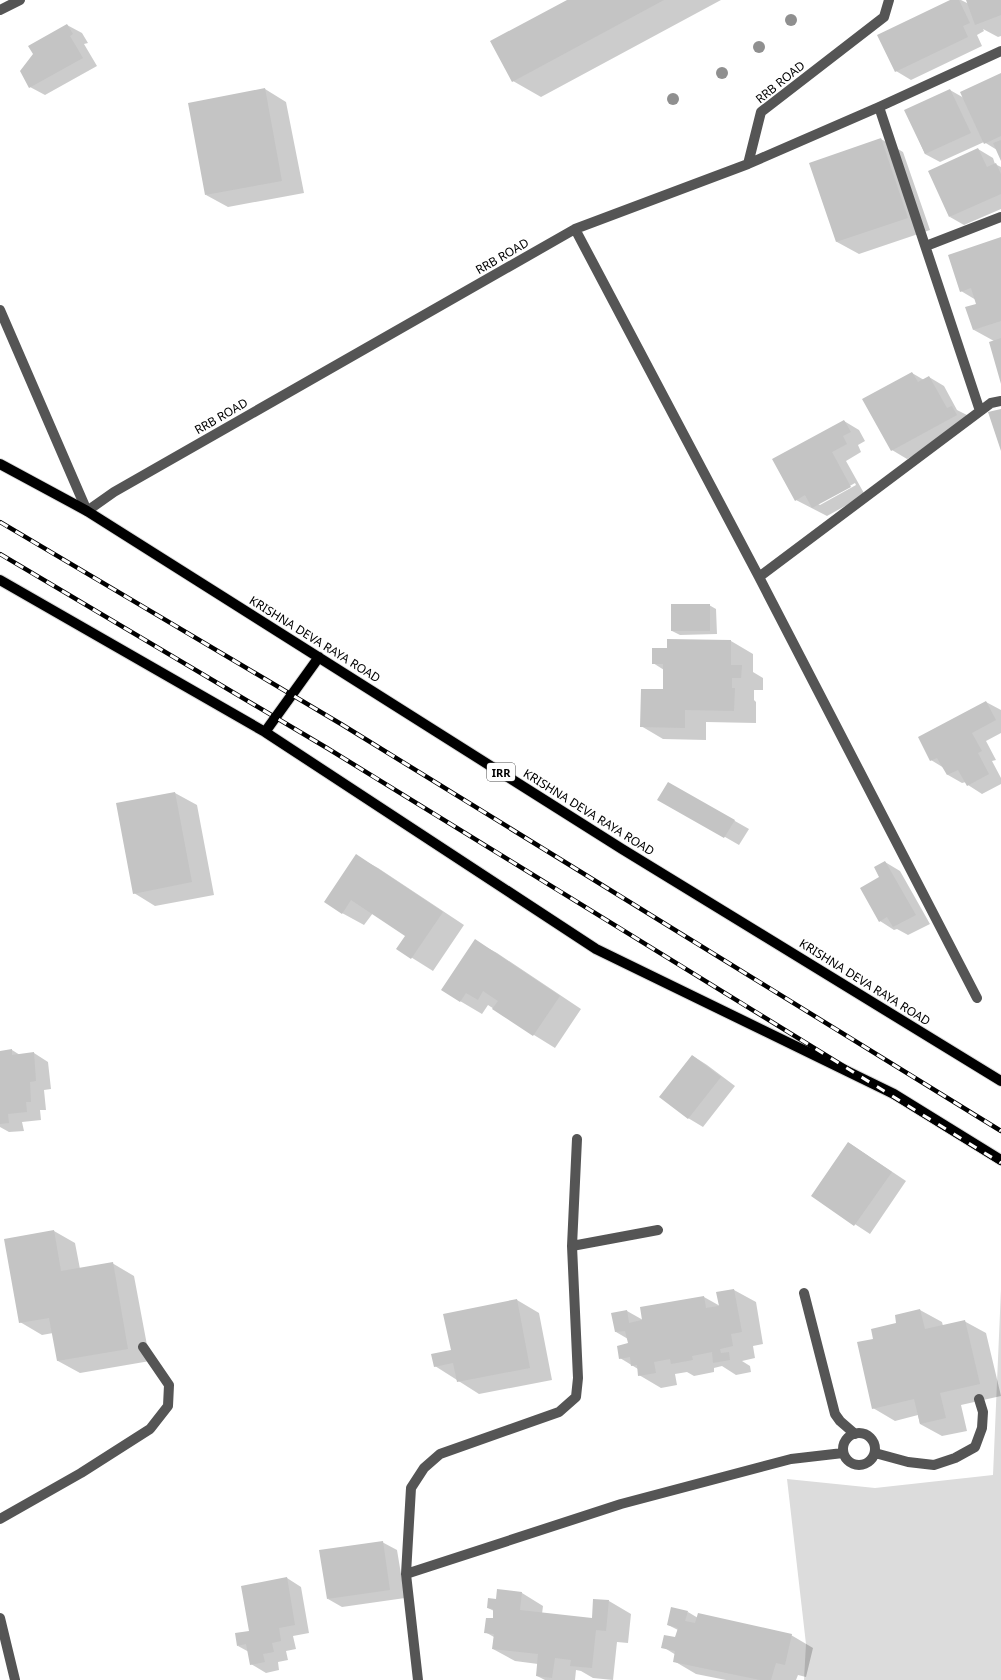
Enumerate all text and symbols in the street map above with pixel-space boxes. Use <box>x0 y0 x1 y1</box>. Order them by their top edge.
street label: RRB ROAD <box>752 57 808 107</box>
street label: RRB ROAD <box>472 234 532 278</box>
street label: RRB ROAD <box>191 394 251 438</box>
street label: KRISHNA DEVA RAYA ROAD <box>246 592 384 686</box>
road number: IRR <box>487 763 515 781</box>
street label: KRISHNA DEVA RAYA ROAD <box>520 765 658 859</box>
street label: KRISHNA DEVA RAYA ROAD <box>796 935 934 1029</box>

